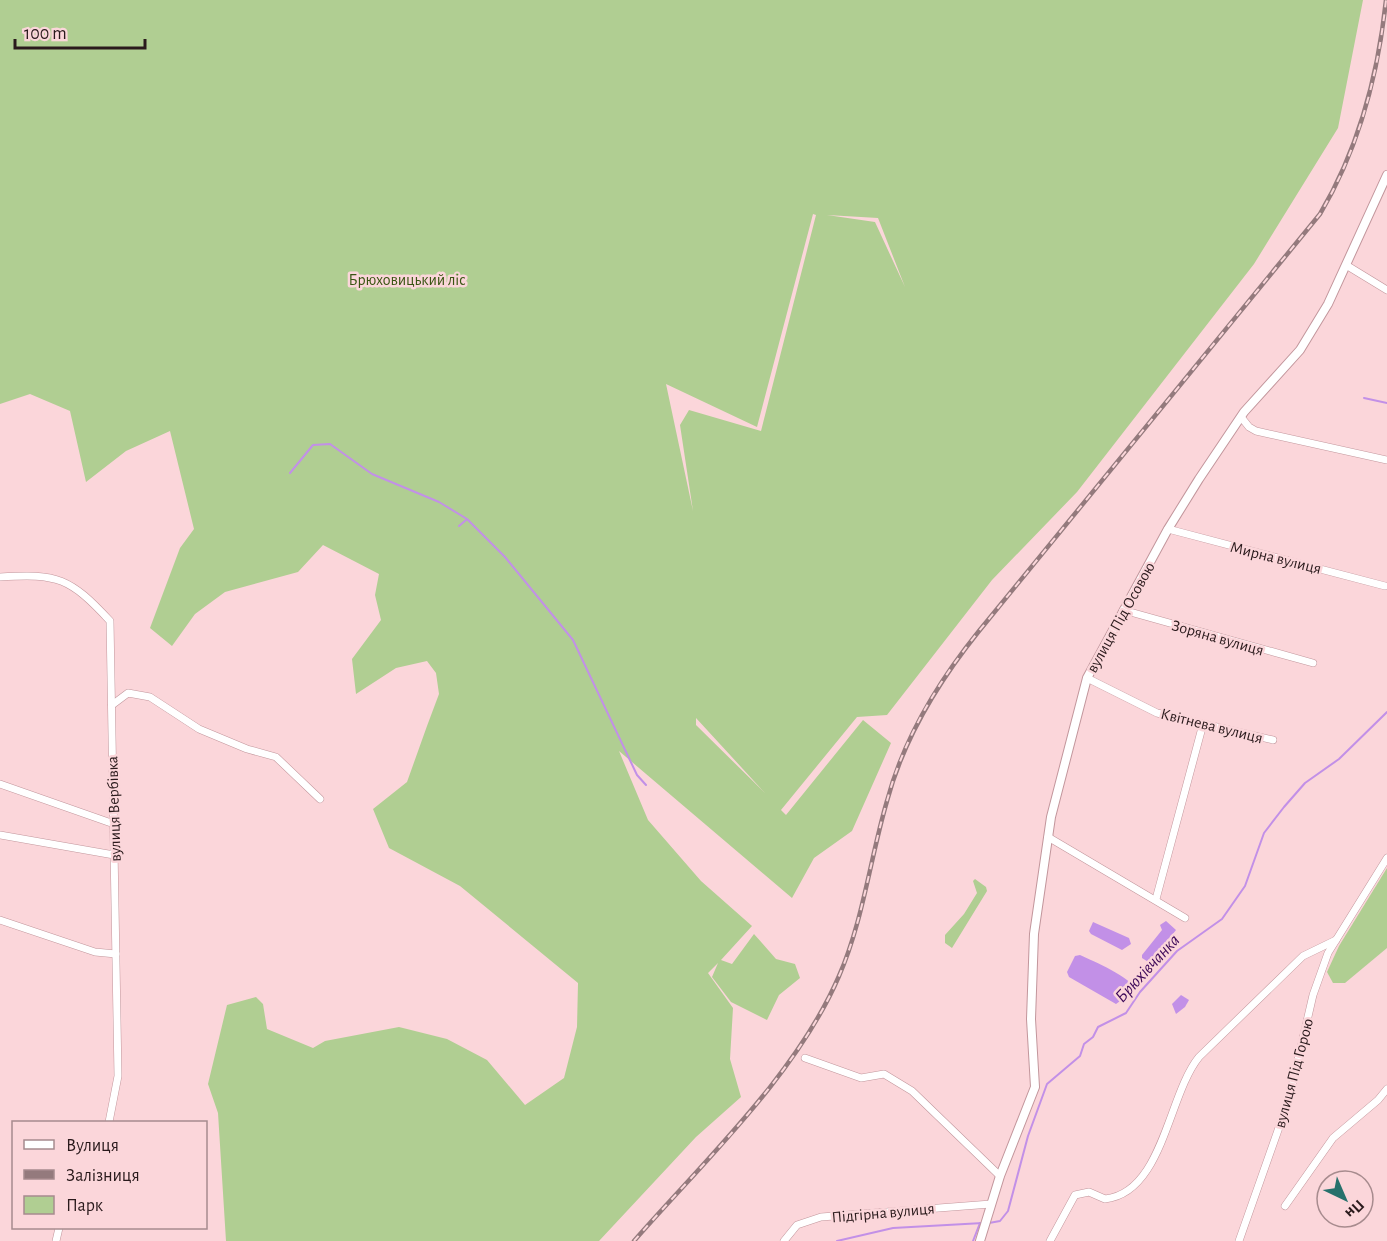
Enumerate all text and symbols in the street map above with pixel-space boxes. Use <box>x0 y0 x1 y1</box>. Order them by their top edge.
scale bar <box>15 12 146 50</box>
text: 100 m <box>24 25 67 43</box>
park label: Брюховицький ліс <box>348 272 466 288</box>
street label: Мирна вулиця <box>1228 539 1323 578</box>
street label: вулиця Під Осовою <box>1084 559 1159 676</box>
street label: Зоряна вулиця <box>1170 617 1266 660</box>
street label: Квітнева вулиця <box>1159 706 1264 747</box>
street label: вулиця Вербівка <box>104 756 125 862</box>
water label: Брюхівчанка <box>1112 931 1184 1006</box>
street label: вулиця Під Горою <box>1272 1017 1317 1130</box>
legend <box>12 1121 207 1229</box>
text: Вулиця <box>66 1137 119 1155</box>
text: Залізниця <box>66 1167 140 1185</box>
north arrow <box>1315 1169 1375 1229</box>
text: Парк <box>66 1197 104 1215</box>
text: Пн <box>1342 1197 1367 1222</box>
street label: Підгірна вулиця <box>831 1201 935 1226</box>

